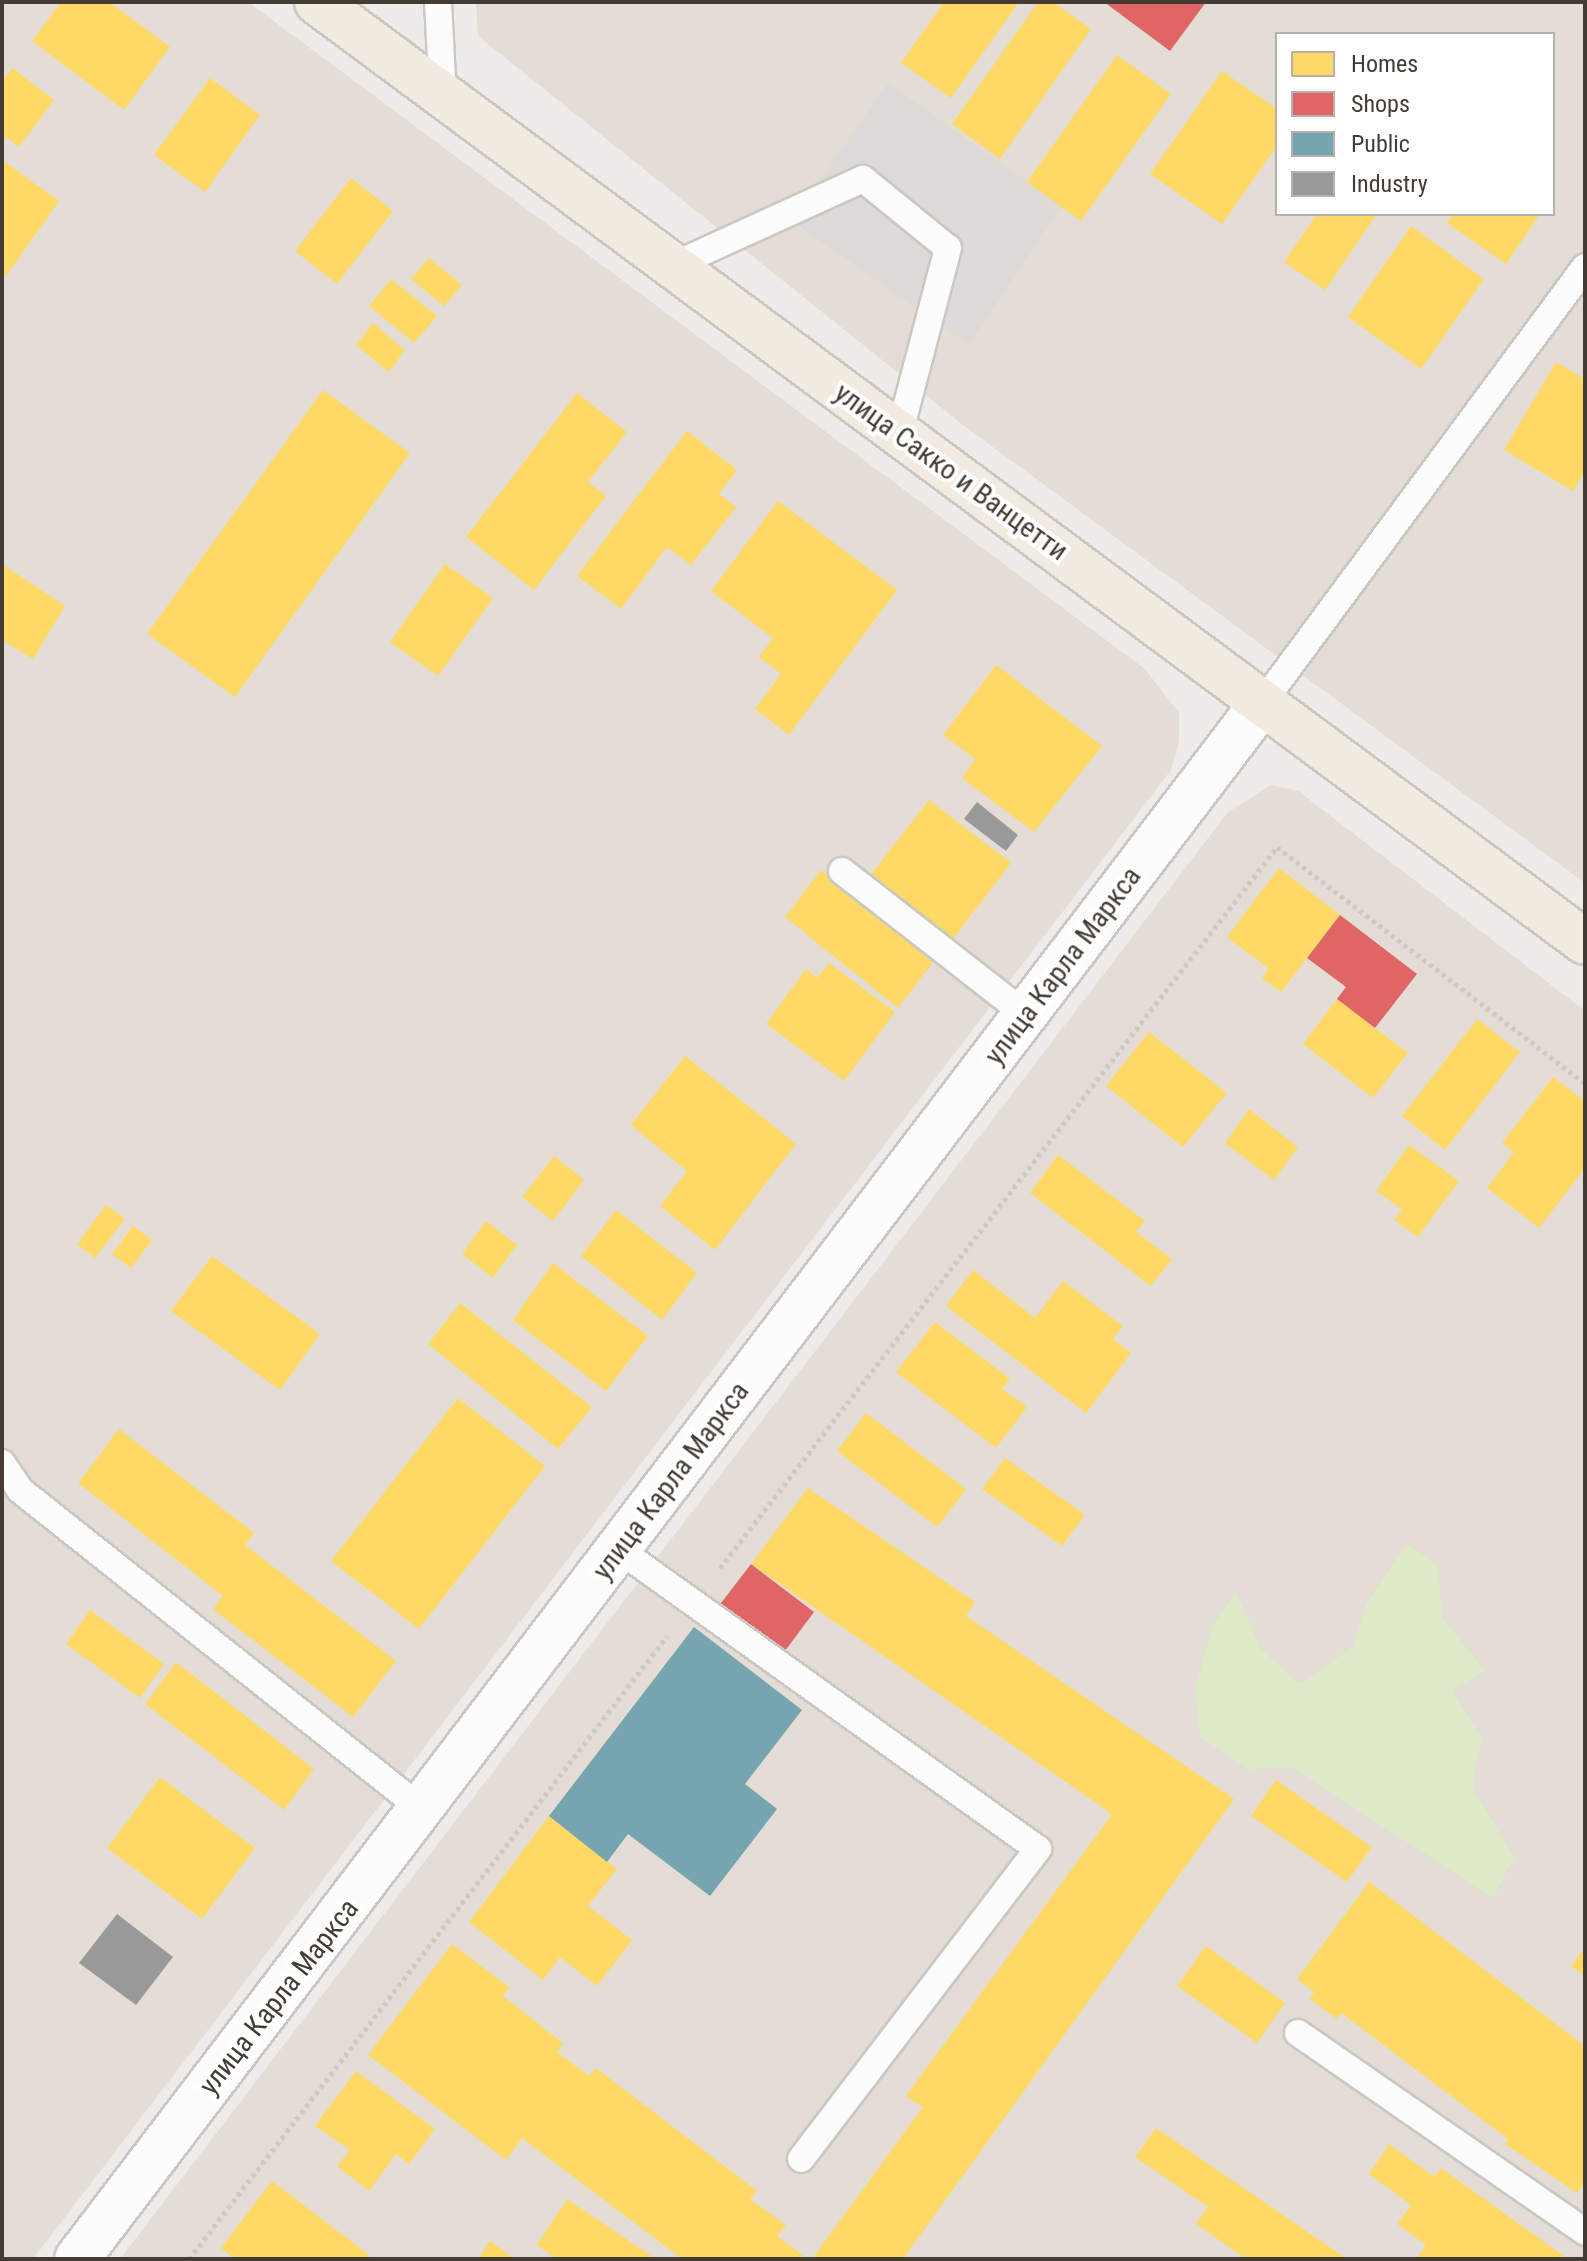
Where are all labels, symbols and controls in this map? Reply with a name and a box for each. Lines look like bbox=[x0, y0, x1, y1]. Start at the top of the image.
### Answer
legend bbox=[1275, 32, 1555, 216]
text: Homes bbox=[1351, 50, 1418, 78]
text: Shops bbox=[1351, 90, 1410, 118]
text: Public bbox=[1351, 130, 1410, 158]
text: Industry bbox=[1351, 170, 1428, 198]
street label: улица Сакко и Ванцетти bbox=[828, 376, 1074, 568]
street label: улица Карла Маркса bbox=[978, 860, 1148, 1072]
street label: улица Карла Маркса bbox=[586, 1375, 756, 1587]
street label: улица Карла Маркса bbox=[192, 1893, 366, 2101]

